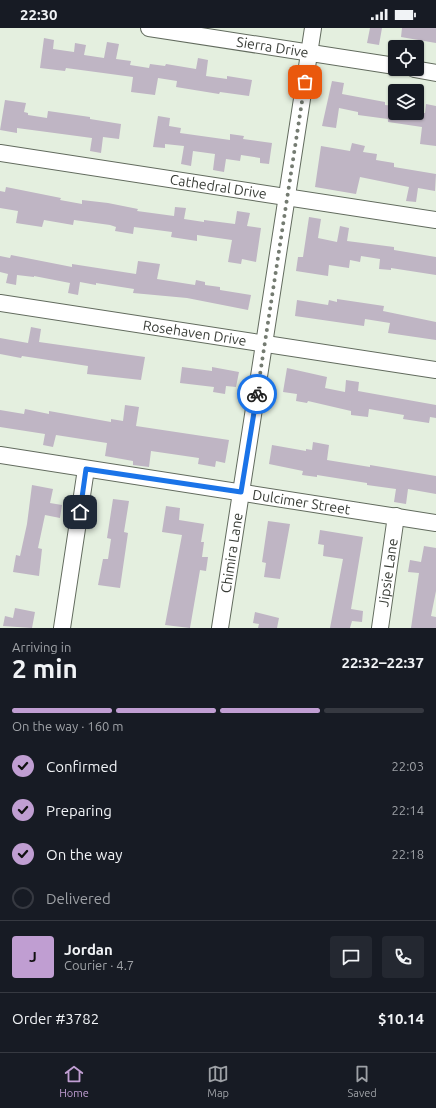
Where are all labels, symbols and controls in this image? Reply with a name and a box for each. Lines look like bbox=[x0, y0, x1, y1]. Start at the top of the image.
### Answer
text: 22:30 bbox=[20, 6, 58, 23]
street label: Sierra Drive bbox=[235, 34, 310, 61]
map controls bbox=[388, 40, 424, 120]
button: locate bbox=[388, 40, 424, 76]
pin bbox=[288, 65, 322, 99]
icon: bag bbox=[294, 71, 316, 93]
button: layers bbox=[388, 84, 424, 120]
street label: Cathedral Drive bbox=[169, 171, 268, 202]
street label: Rosehaven Drive bbox=[142, 317, 248, 349]
courier bbox=[237, 374, 277, 414]
icon: bike bbox=[246, 383, 268, 405]
street label: Dulcimer Street bbox=[251, 486, 352, 518]
pin bbox=[63, 495, 97, 529]
icon: home bbox=[69, 501, 91, 523]
street label: Chimira Lane bbox=[218, 512, 246, 594]
street label: Jipsie Lane bbox=[375, 537, 401, 608]
text: Arriving in bbox=[12, 640, 71, 654]
text: 2 min bbox=[12, 654, 78, 683]
text: 22:32–22:37 bbox=[341, 654, 424, 671]
text: On the way · 160 m bbox=[12, 719, 124, 733]
icon: check bbox=[12, 755, 34, 777]
text: Confirmed bbox=[46, 758, 118, 775]
text: 22:03 bbox=[391, 759, 424, 773]
icon: check bbox=[12, 799, 34, 821]
text: Preparing bbox=[46, 802, 112, 819]
text: 22:14 bbox=[391, 803, 424, 817]
icon: check bbox=[12, 843, 34, 865]
text: On the way bbox=[46, 846, 122, 863]
text: 22:18 bbox=[391, 847, 424, 861]
text: Delivered bbox=[46, 890, 111, 907]
button: chat bbox=[330, 936, 372, 978]
button: phone bbox=[382, 936, 424, 978]
text: Jordan bbox=[64, 941, 113, 958]
text: J bbox=[29, 948, 37, 965]
text: Courier · 4.7 bbox=[64, 958, 134, 972]
text: Order #3782 bbox=[12, 1010, 99, 1027]
text: $10.14 bbox=[378, 1010, 424, 1027]
tab: Home bbox=[59, 1063, 89, 1099]
tab: Map bbox=[207, 1063, 229, 1099]
tab: Saved bbox=[348, 1063, 377, 1099]

